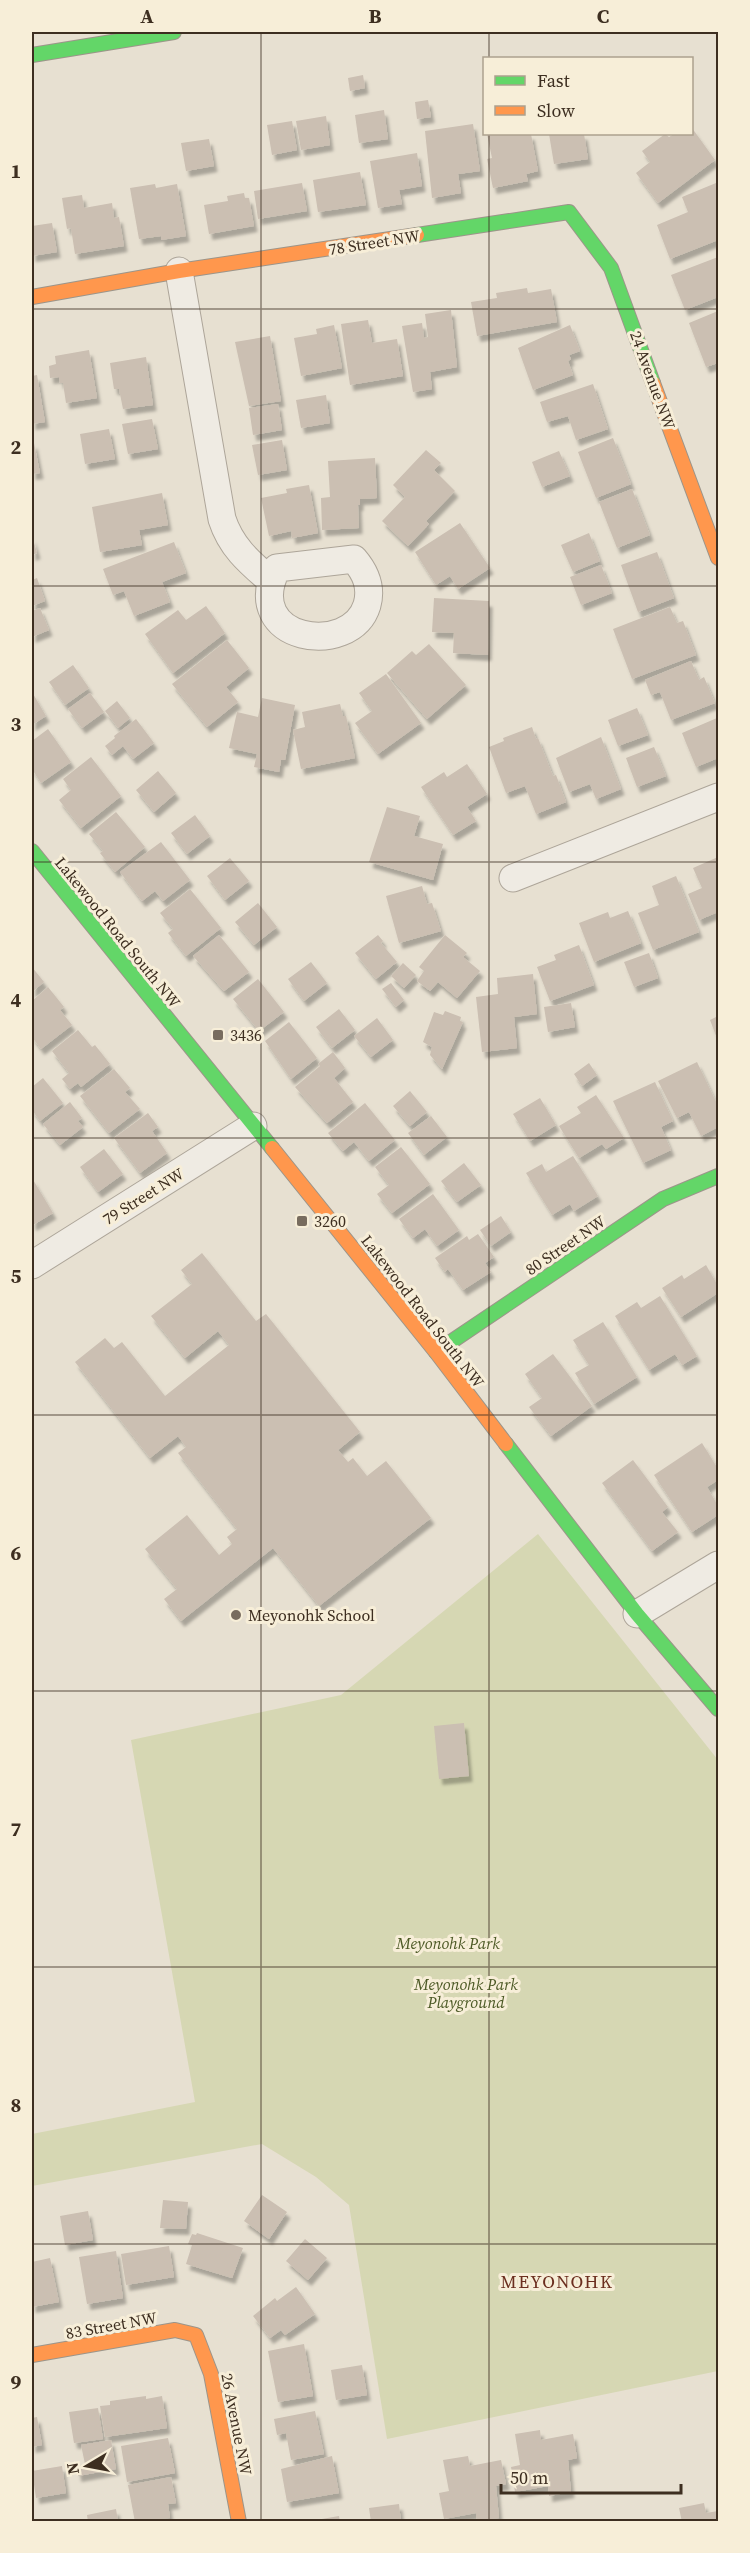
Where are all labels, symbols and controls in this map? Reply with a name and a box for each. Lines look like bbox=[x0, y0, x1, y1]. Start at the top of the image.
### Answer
text: A bbox=[140, 2, 154, 30]
text: B bbox=[368, 2, 382, 30]
text: C bbox=[597, 2, 609, 30]
legend bbox=[483, 57, 693, 135]
text: Fast bbox=[537, 68, 570, 93]
text: Slow bbox=[537, 98, 575, 123]
text: 1 bbox=[11, 157, 21, 185]
street label: 78 Street NW bbox=[327, 224, 422, 260]
street label: 24 Avenue NW bbox=[625, 328, 681, 433]
text: 2 bbox=[11, 433, 22, 461]
text: 3 bbox=[11, 710, 22, 738]
street label: Lakewood Road South NW bbox=[50, 852, 186, 1013]
text: 4 bbox=[11, 986, 22, 1014]
place label: 3436 bbox=[230, 1024, 262, 1046]
marker: 3436 bbox=[211, 1028, 225, 1042]
street label: 79 Street NW bbox=[98, 1162, 188, 1230]
place label: 3260 bbox=[314, 1210, 346, 1232]
street label: 80 Street NW bbox=[521, 1210, 610, 1280]
marker: 3260 bbox=[295, 1214, 309, 1228]
street label: Lakewood Road South NW bbox=[356, 1230, 490, 1392]
text: 5 bbox=[11, 1262, 22, 1290]
text: 6 bbox=[11, 1539, 22, 1567]
place label: Meyonohk School bbox=[248, 1604, 375, 1626]
marker: Meyonohk School bbox=[229, 1608, 243, 1622]
text: 7 bbox=[11, 1815, 22, 1843]
park label: Meyonohk Park bbox=[395, 1932, 500, 1954]
park label: Meyonohk Park Playground bbox=[413, 1973, 518, 2013]
text: 8 bbox=[11, 2091, 21, 2119]
district label: MEYONOHK bbox=[500, 2269, 614, 2294]
street label: 83 Street NW bbox=[64, 2306, 159, 2344]
text: 9 bbox=[11, 2368, 22, 2396]
street label: 26 Avenue NW bbox=[216, 2371, 258, 2477]
north arrow bbox=[57, 2436, 117, 2496]
scale bar bbox=[501, 2457, 681, 2495]
text: N bbox=[60, 2461, 84, 2476]
text: 50 m bbox=[510, 2465, 548, 2490]

